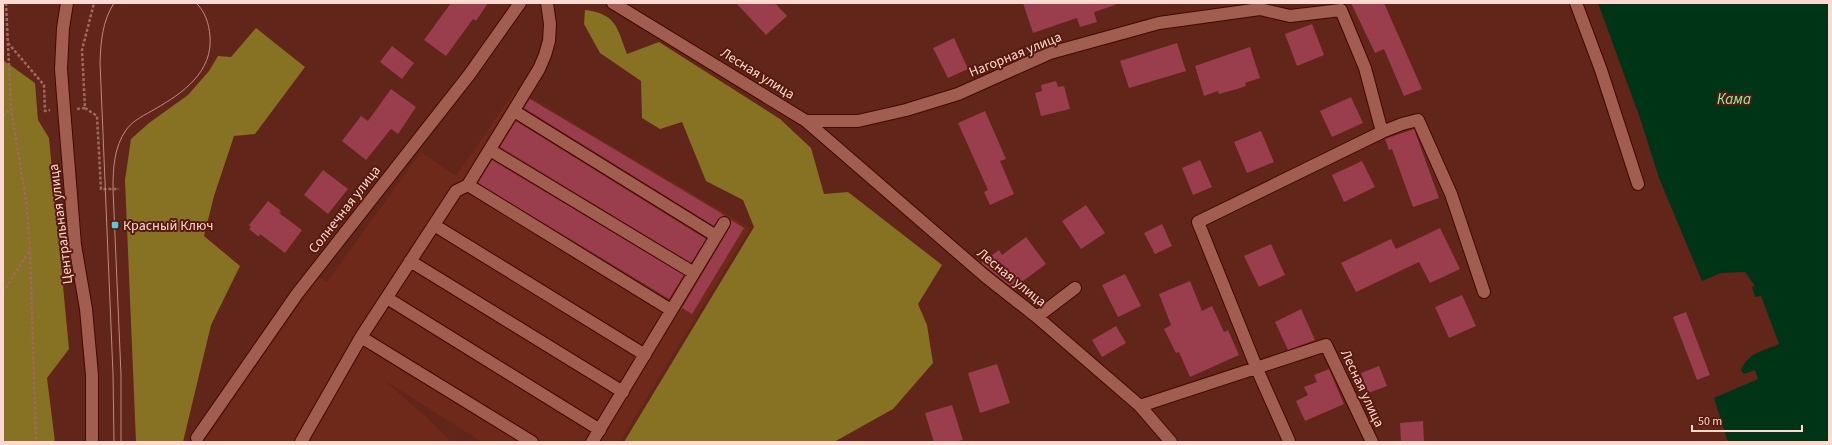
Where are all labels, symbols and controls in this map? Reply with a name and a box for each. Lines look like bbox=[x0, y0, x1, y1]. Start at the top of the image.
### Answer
street label: Нагорная улица bbox=[966, 27, 1065, 83]
street label: Лесная улица bbox=[717, 43, 798, 105]
water label: Кама bbox=[1717, 89, 1751, 110]
street label: Солнечная улица bbox=[304, 161, 385, 258]
street label: Центральная улица bbox=[44, 163, 78, 285]
place label: Красный Ключ bbox=[123, 216, 213, 236]
marker: Красный Ключ bbox=[110, 220, 120, 230]
street label: Лесная улица bbox=[973, 244, 1050, 312]
street label: Лесная улица bbox=[1335, 346, 1389, 431]
scale bar bbox=[1692, 407, 1802, 433]
text: 50 m bbox=[1698, 413, 1722, 430]

